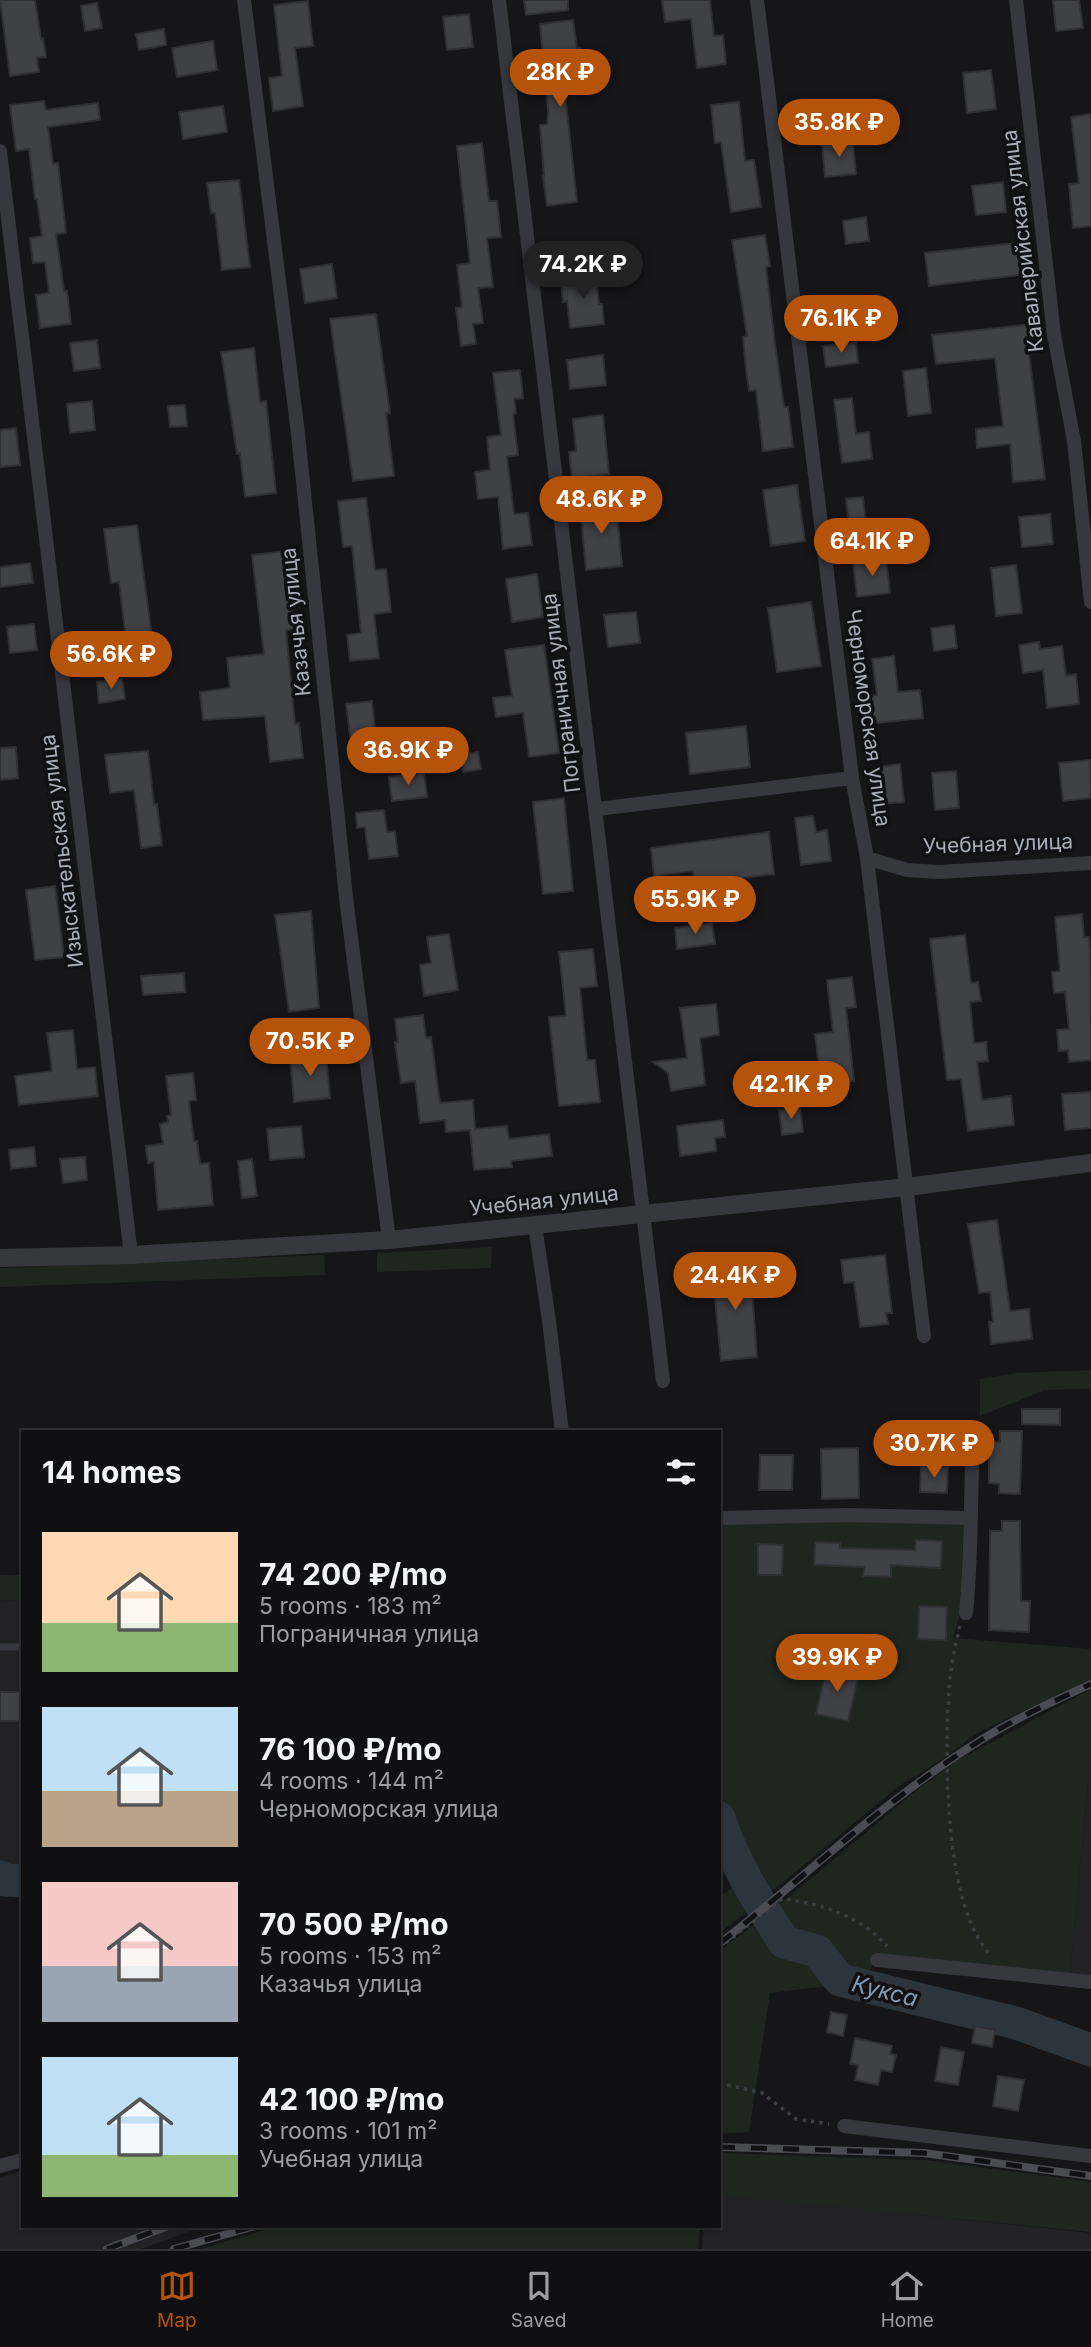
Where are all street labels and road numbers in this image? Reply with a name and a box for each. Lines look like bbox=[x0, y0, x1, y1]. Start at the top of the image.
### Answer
street label: Кавалерийская улица bbox=[996, 128, 1049, 354]
street label: Казачья улица bbox=[275, 547, 316, 698]
street label: Пограничная улица bbox=[536, 592, 585, 794]
street label: Черноморская улица bbox=[841, 608, 896, 828]
street label: Изыскательская улица bbox=[35, 733, 88, 969]
street label: Учебная улица bbox=[923, 828, 1073, 859]
street label: Учебная улица bbox=[468, 1180, 620, 1221]

